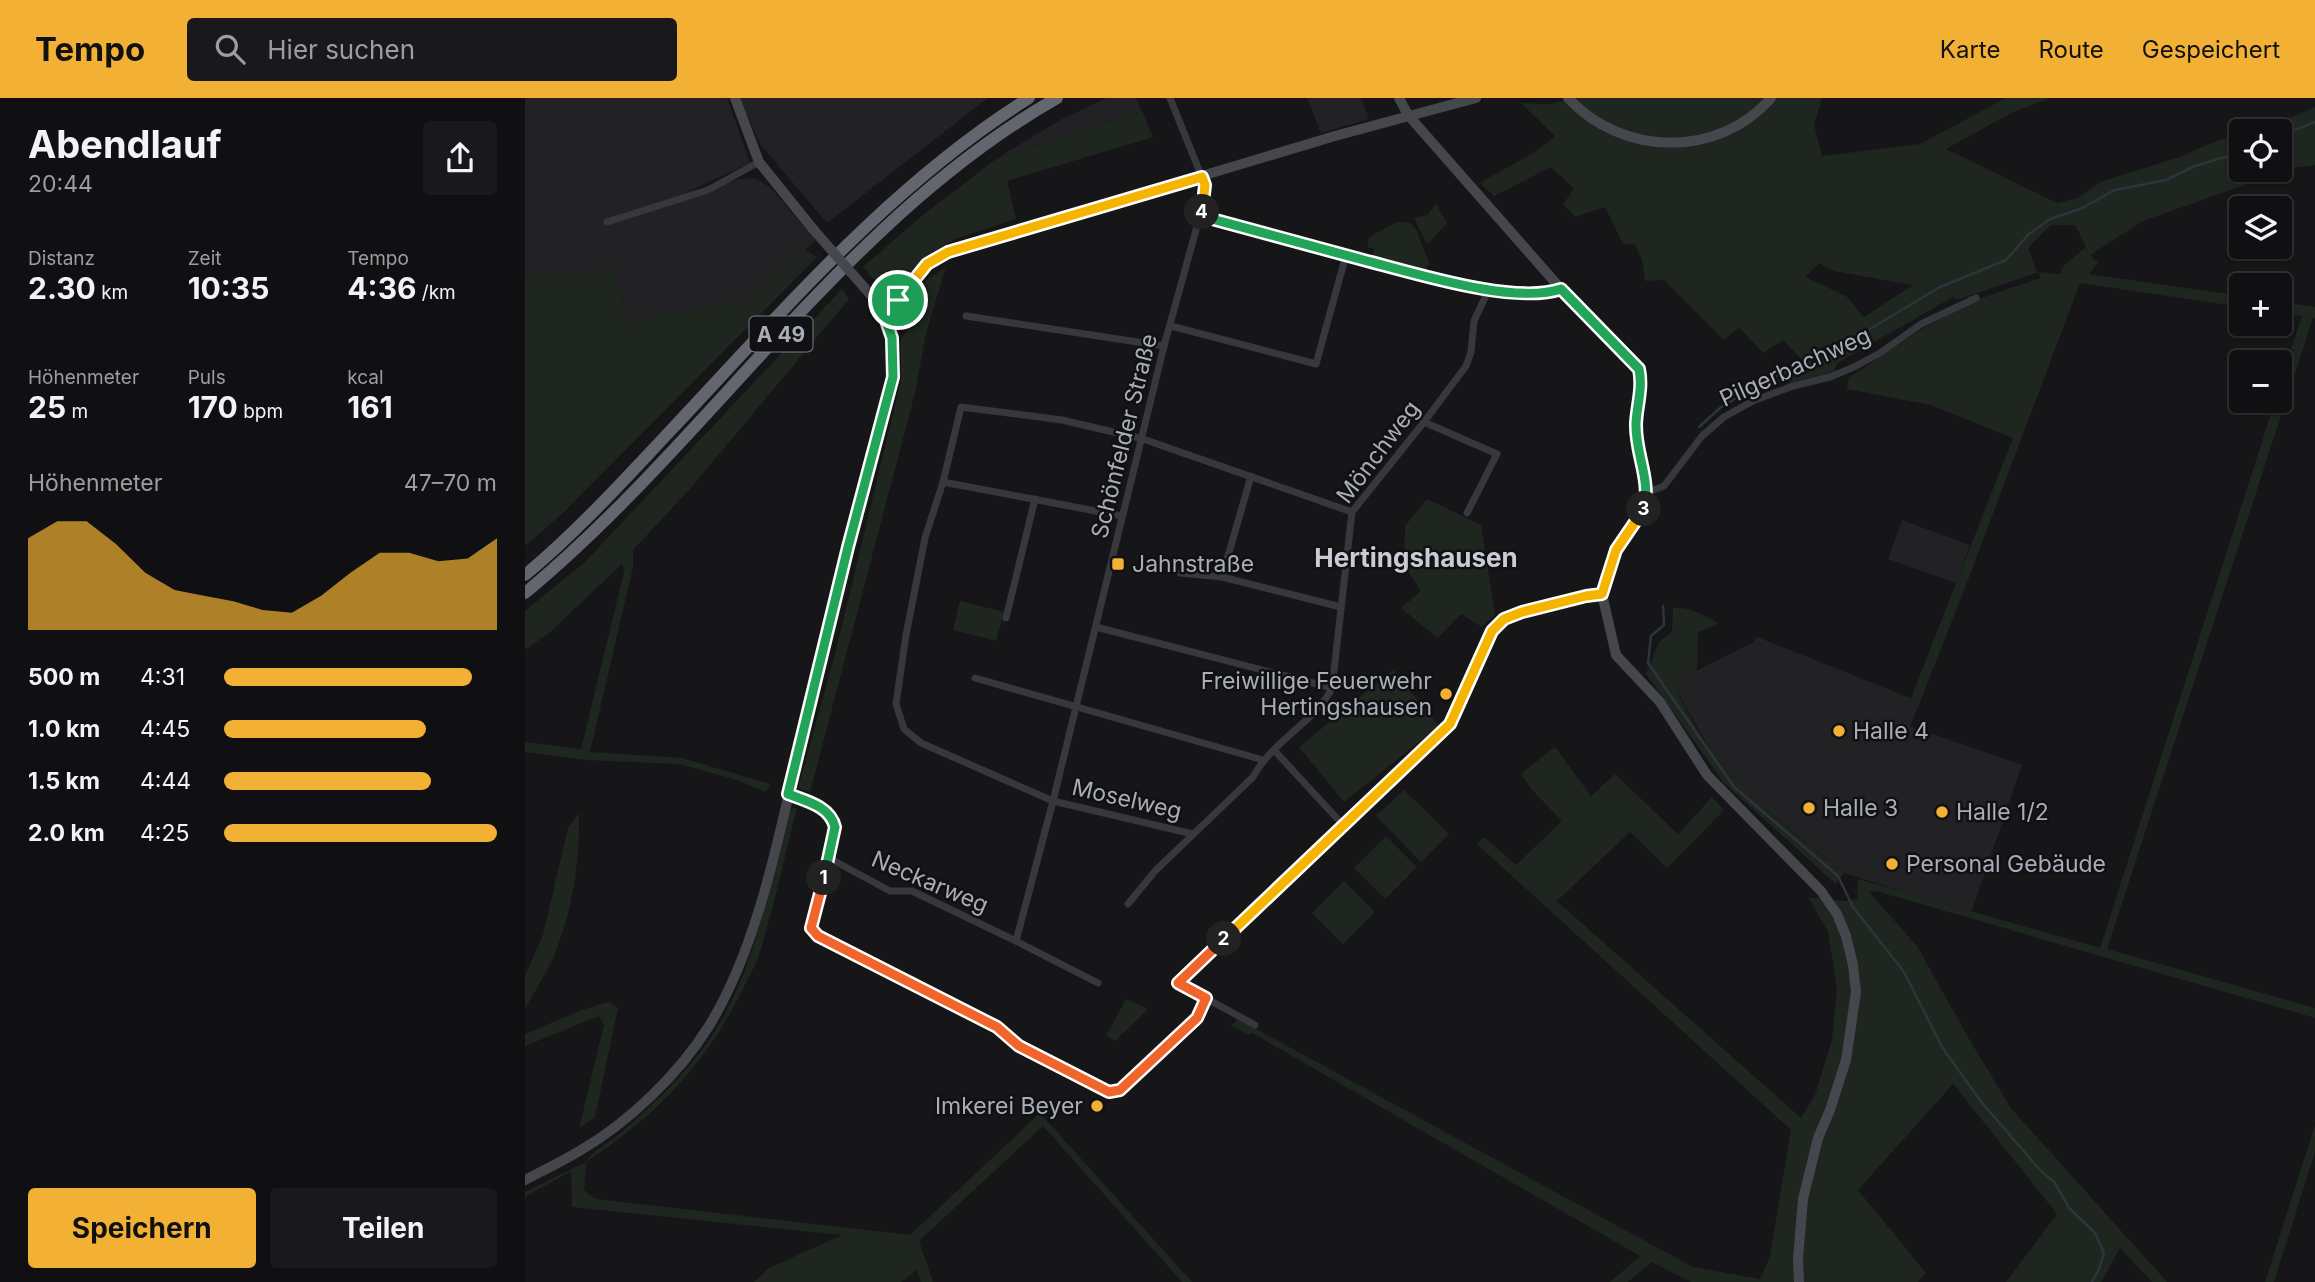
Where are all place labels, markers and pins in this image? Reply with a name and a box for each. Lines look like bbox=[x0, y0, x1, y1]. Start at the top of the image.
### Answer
pin: 4 bbox=[1185, 194, 1219, 230]
pin bbox=[868, 270, 928, 330]
pin: 3 bbox=[1627, 492, 1661, 526]
place label: Jahnstraße bbox=[1132, 550, 1254, 578]
marker: Jahnstraße bbox=[1110, 556, 1126, 572]
place label: Freiwillige Feuerwehr Hertingshausen bbox=[1201, 667, 1432, 721]
marker: Freiwillige Feuerwehr Hertingshausen bbox=[1438, 686, 1454, 702]
place label: Halle 4 bbox=[1853, 717, 1929, 745]
marker: Halle 4 bbox=[1831, 723, 1847, 739]
place label: Halle 3 bbox=[1823, 794, 1898, 822]
place label: Halle 1/2 bbox=[1956, 798, 2049, 826]
marker: Halle 3 bbox=[1801, 800, 1817, 816]
marker: Halle 1/2 bbox=[1934, 804, 1950, 820]
place label: Personal Gebäude bbox=[1906, 850, 2106, 878]
marker: Personal Gebäude bbox=[1884, 856, 1900, 872]
pin: 1 bbox=[807, 860, 841, 896]
pin: 2 bbox=[1207, 922, 1241, 956]
place label: Imkerei Beyer bbox=[935, 1092, 1083, 1120]
marker: Imkerei Beyer bbox=[1089, 1098, 1105, 1114]

